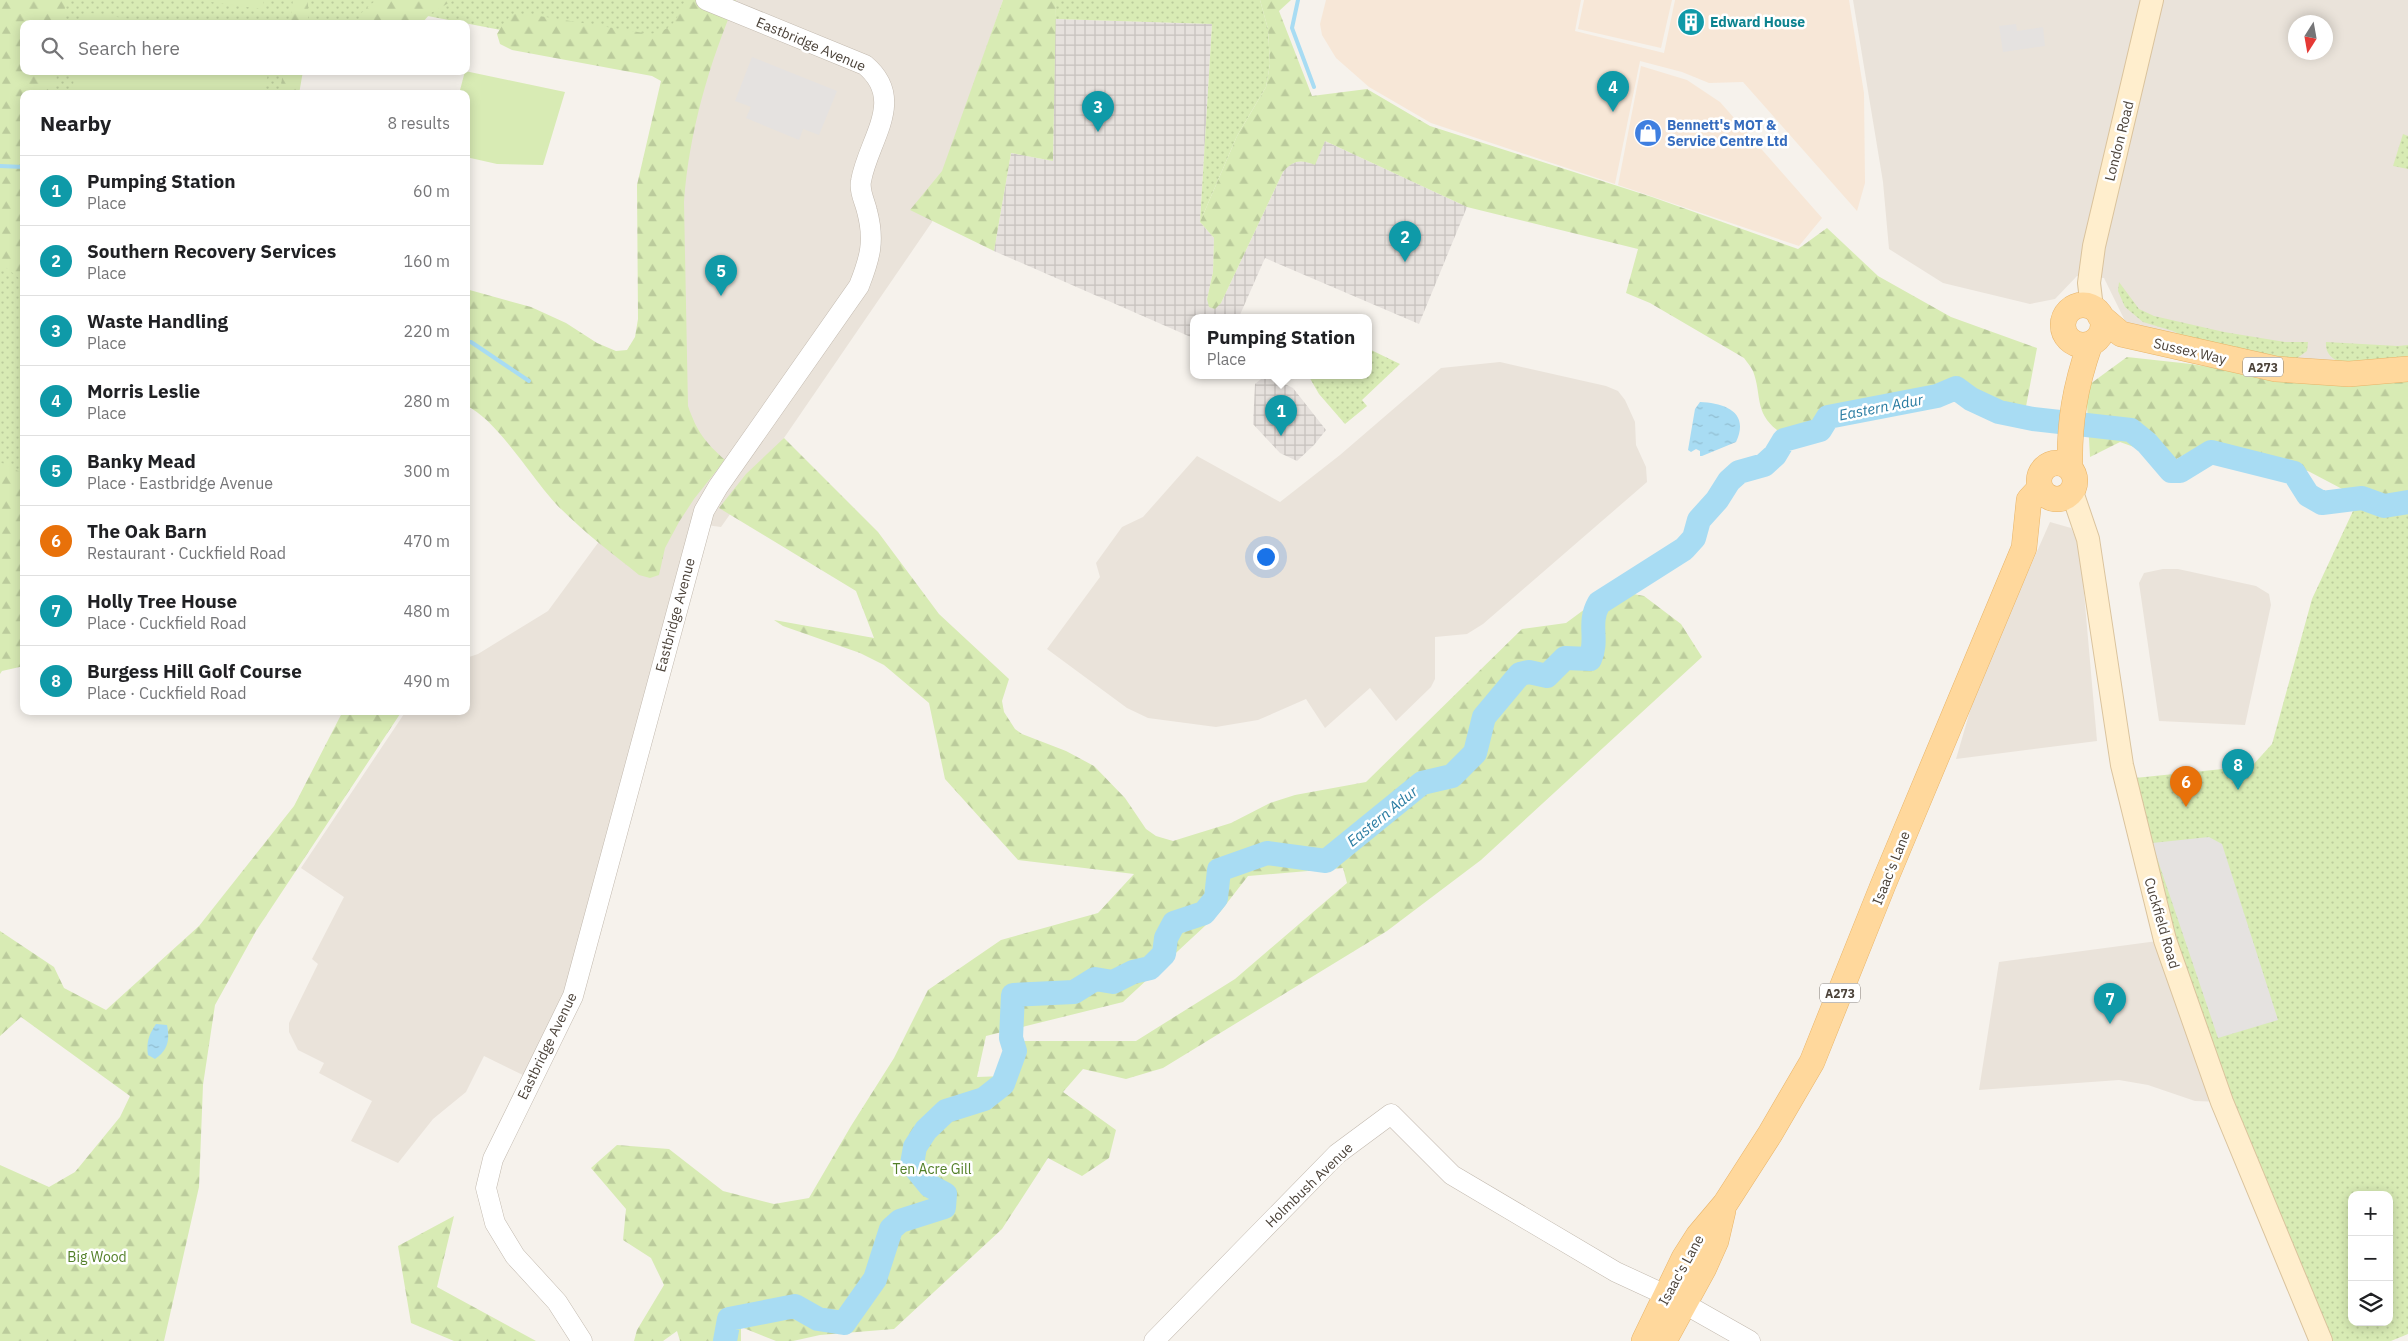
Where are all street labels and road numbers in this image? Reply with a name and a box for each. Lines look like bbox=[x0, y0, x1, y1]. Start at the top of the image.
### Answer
street label: Eastbridge Avenue bbox=[754, 13, 869, 75]
street label: London Road bbox=[2100, 99, 2138, 183]
street label: Sussex Way bbox=[2152, 334, 2228, 368]
road number: A273 bbox=[2243, 358, 2283, 377]
street label: Eastbridge Avenue bbox=[651, 556, 699, 674]
street label: Isaac's Lane bbox=[1868, 828, 1914, 908]
street label: Cuckfield Road bbox=[2140, 875, 2184, 971]
road number: A273 bbox=[1820, 984, 1860, 1002]
street label: Eastbridge Avenue bbox=[513, 989, 581, 1103]
street label: Holmbush Avenue bbox=[1262, 1138, 1357, 1231]
street label: Isaac's Lane bbox=[1654, 1231, 1708, 1308]

